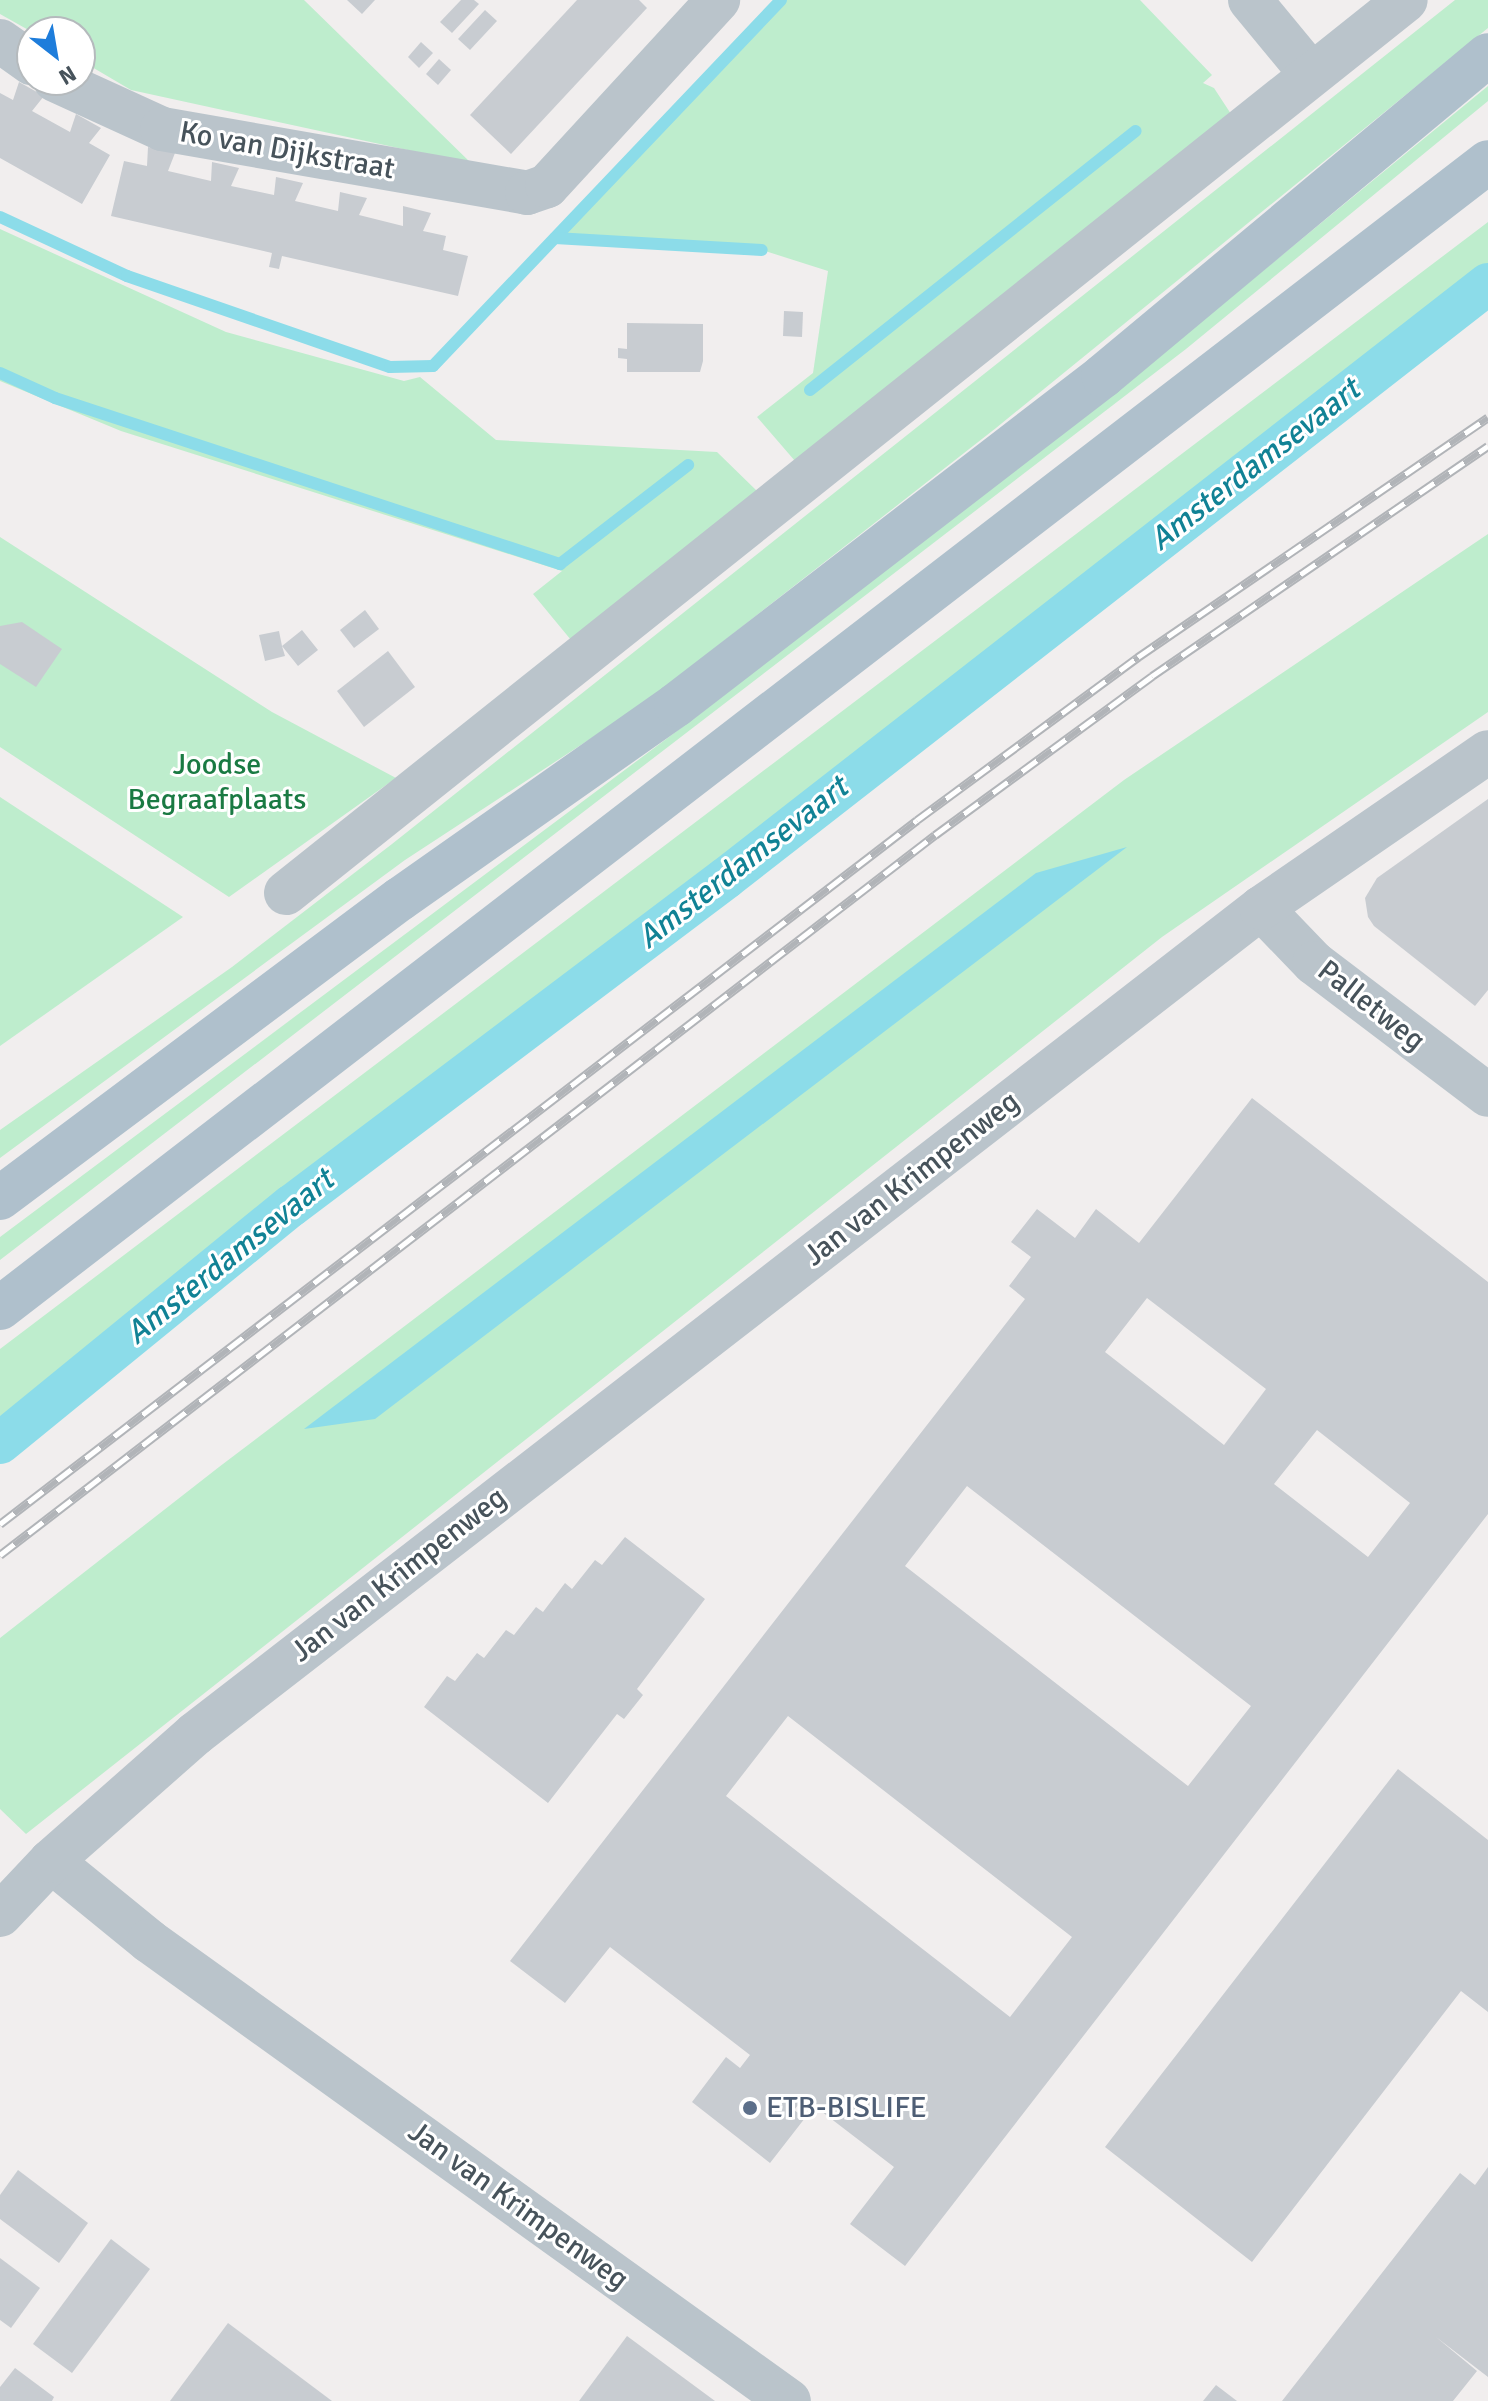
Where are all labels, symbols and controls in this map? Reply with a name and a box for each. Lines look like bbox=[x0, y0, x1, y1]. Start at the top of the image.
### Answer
north arrow bbox=[16, 16, 96, 96]
text: N bbox=[54, 60, 81, 91]
street label: Ko van Dijkstraat bbox=[177, 114, 397, 188]
water label: Amsterdamsevaart bbox=[1142, 371, 1368, 559]
park label: Joodse Begraafplaats bbox=[128, 747, 306, 818]
water label: Amsterdamsevaart bbox=[630, 769, 856, 957]
street label: Palletweg bbox=[1310, 953, 1432, 1059]
street label: Jan van Krimpenweg bbox=[797, 1084, 1027, 1274]
water label: Amsterdamsevaart bbox=[118, 1161, 342, 1353]
street label: Jan van Krimpenweg bbox=[284, 1480, 514, 1670]
place label: ETB-BISLIFE bbox=[766, 2090, 927, 2126]
marker: ETB-BISLIFE bbox=[741, 2099, 759, 2117]
street label: Jan van Krimpenweg bbox=[401, 2114, 635, 2298]

